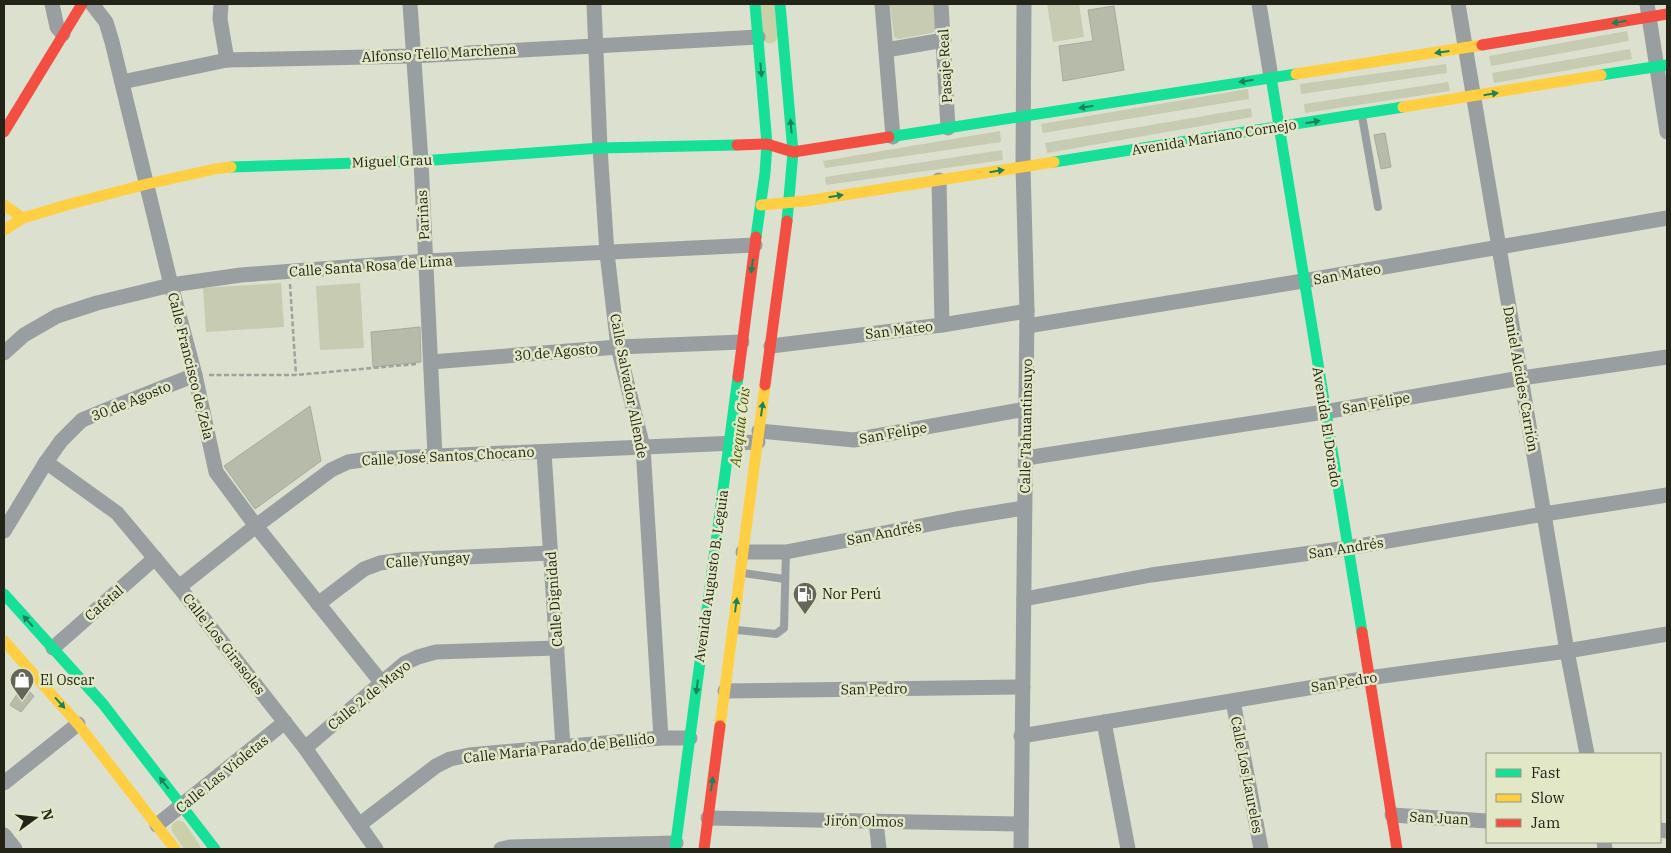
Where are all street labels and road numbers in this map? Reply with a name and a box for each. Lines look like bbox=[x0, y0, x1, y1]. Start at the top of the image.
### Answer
street label: Pasaje Real bbox=[934, 28, 956, 104]
street label: Alfonso Tello Marchena bbox=[361, 40, 517, 66]
street label: Avenida Mariano Cornejo bbox=[1130, 115, 1298, 159]
street label: Miguel Grau bbox=[352, 151, 433, 171]
street label: Pariñas bbox=[413, 189, 433, 241]
street label: Calle Santa Rosa de Lima bbox=[288, 251, 454, 281]
street label: San Mateo bbox=[1312, 259, 1382, 289]
street label: Calle Francisco de Zela bbox=[164, 291, 218, 442]
street label: Daniel Alcides Carrión bbox=[1499, 305, 1543, 453]
street label: Calle Salvador Allende bbox=[606, 312, 652, 460]
street label: San Mateo bbox=[864, 317, 934, 343]
street label: 30 de Agosto bbox=[513, 339, 599, 365]
street label: Calle Tahuantinsuyo bbox=[1016, 358, 1036, 494]
street label: Avenida El Dorado bbox=[1309, 366, 1345, 488]
street label: 30 de Agosto bbox=[89, 377, 173, 425]
street label: San Felipe bbox=[1341, 388, 1411, 418]
street label: San Felipe bbox=[858, 418, 928, 448]
street label: Calle José Santos Chocano bbox=[361, 442, 535, 470]
street label: Avenida Augusto B. Leguia bbox=[690, 488, 732, 663]
street label: San Andrés bbox=[845, 517, 923, 549]
street label: San Andrés bbox=[1307, 533, 1385, 563]
street label: Calle Yungay bbox=[385, 548, 471, 572]
street label: Calle Dignidad bbox=[542, 550, 566, 647]
street label: Cafetal bbox=[81, 581, 127, 625]
street label: Calle Los Girasoles bbox=[179, 590, 269, 698]
street label: Calle 2 de Mayo bbox=[324, 656, 414, 734]
street label: San Pedro bbox=[1310, 668, 1378, 696]
street label: San Pedro bbox=[840, 679, 908, 699]
street label: Calle Los Laureles bbox=[1227, 715, 1267, 835]
street label: Calle María Parado de Bellido bbox=[463, 729, 656, 767]
street label: Calle Las Violetas bbox=[172, 731, 272, 817]
street label: San Juan bbox=[1409, 807, 1469, 829]
street label: Jirón Olmos bbox=[824, 811, 904, 831]

